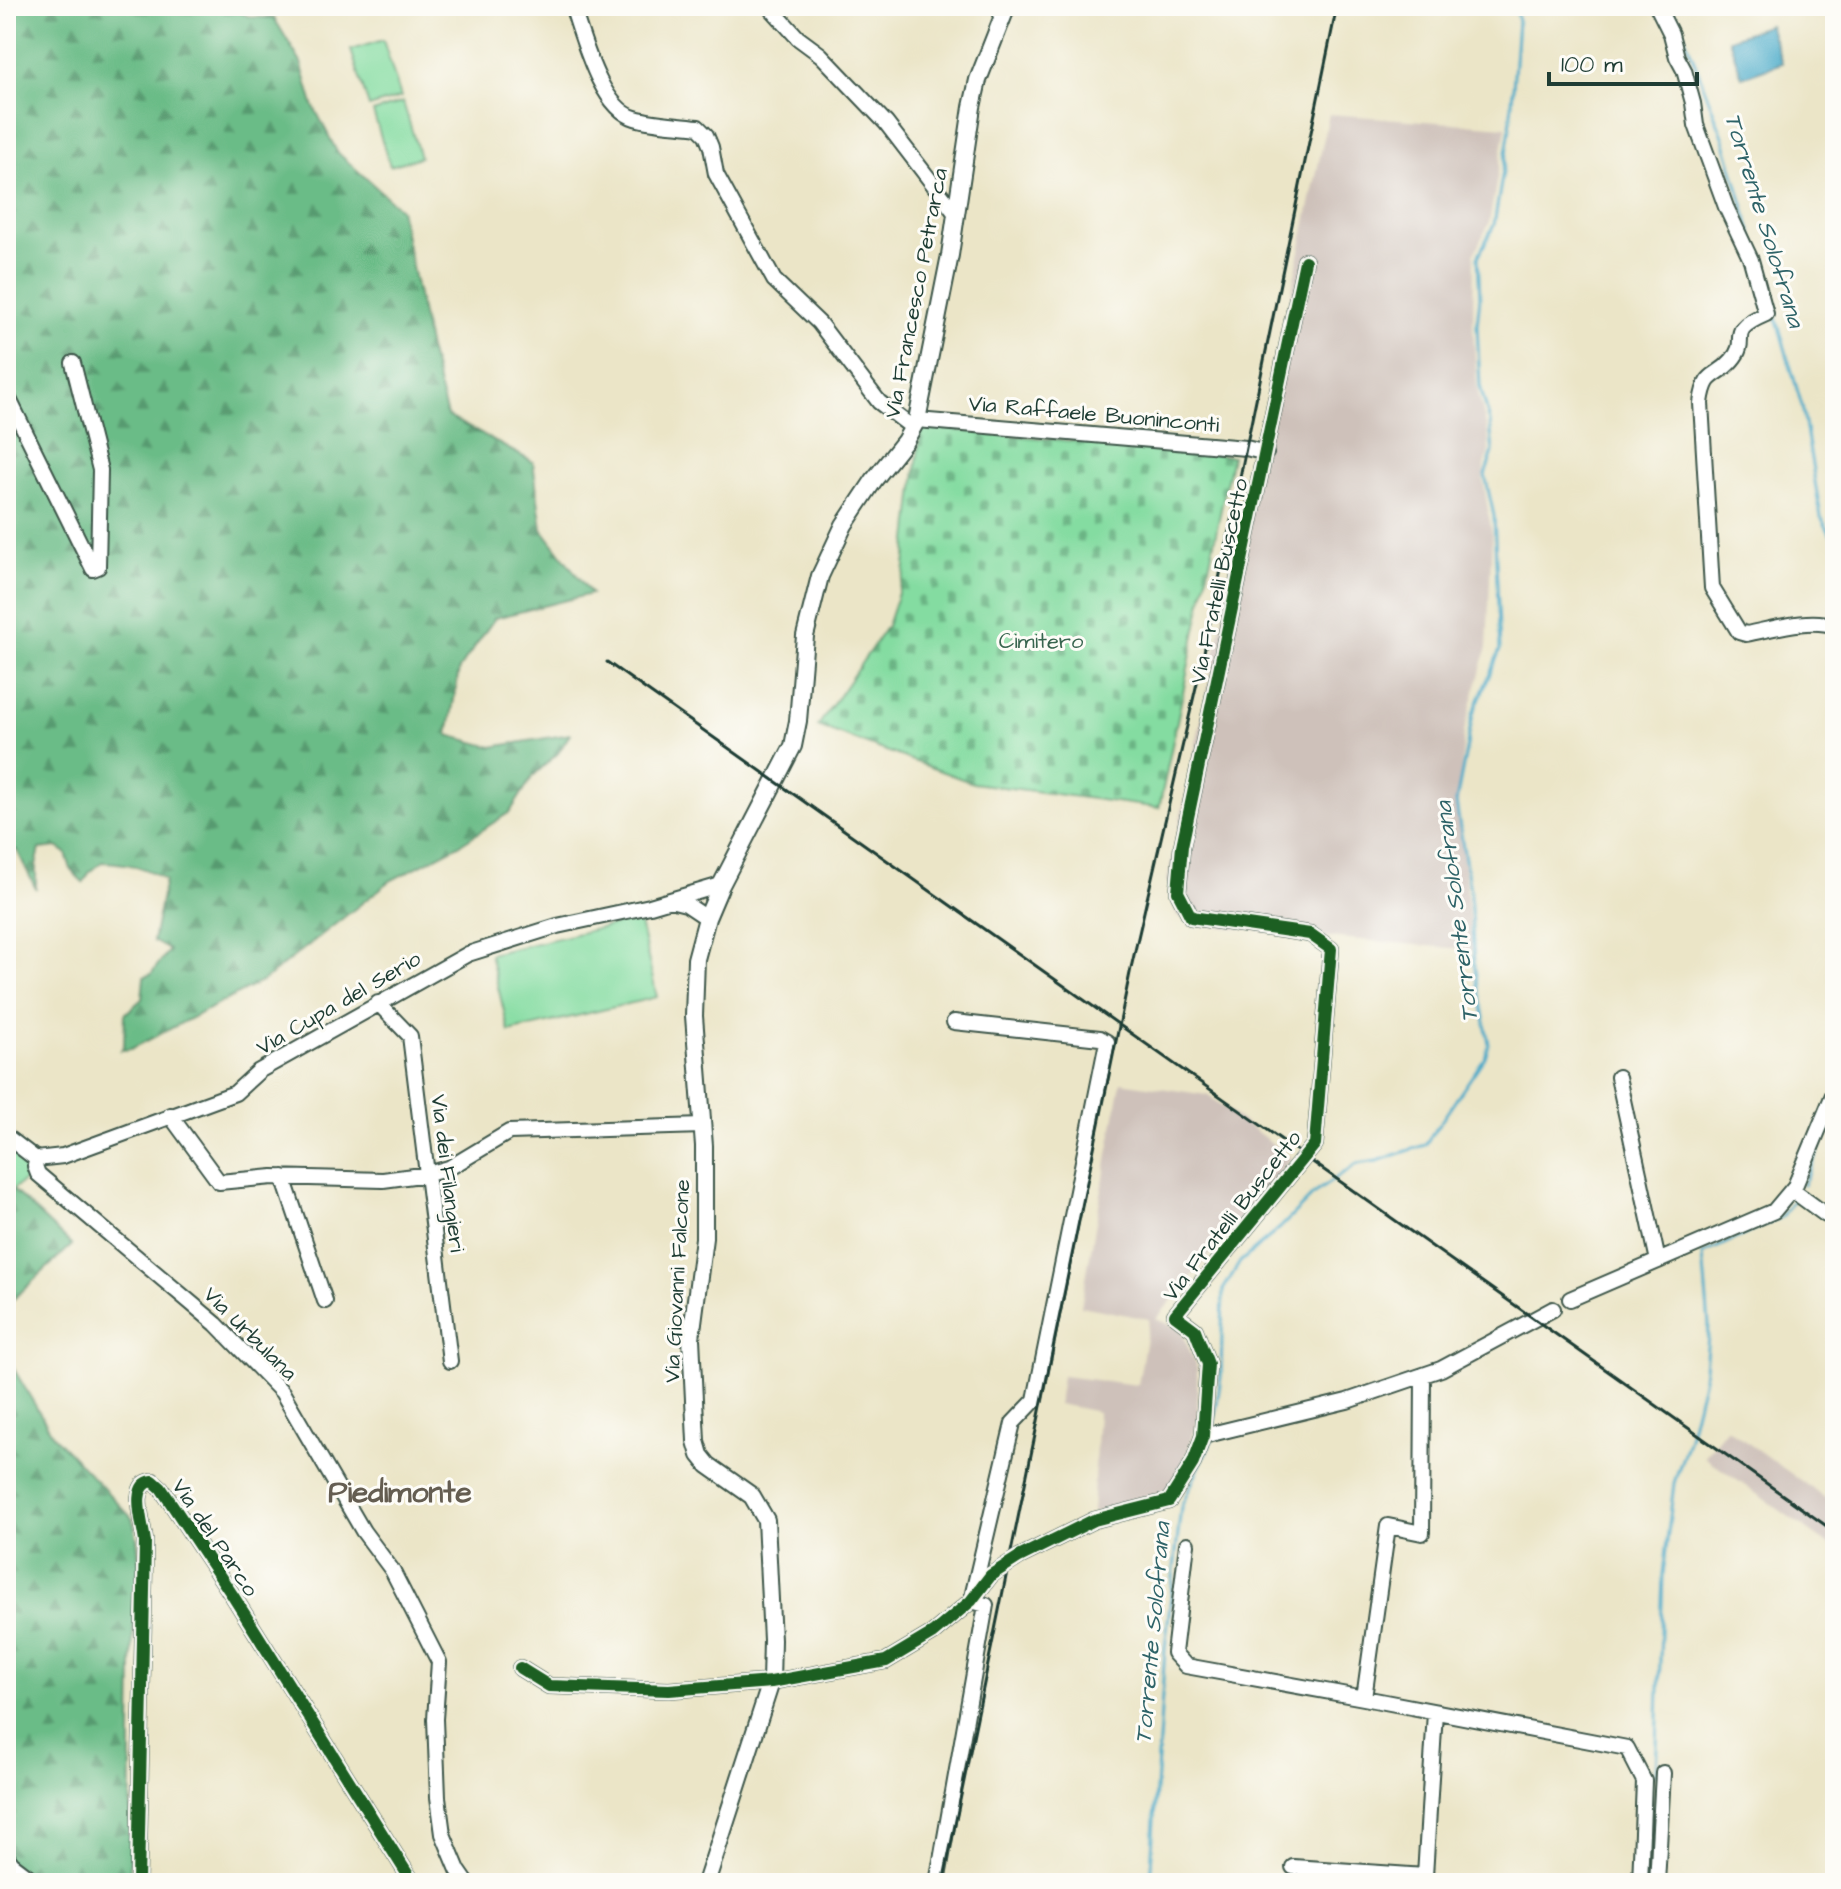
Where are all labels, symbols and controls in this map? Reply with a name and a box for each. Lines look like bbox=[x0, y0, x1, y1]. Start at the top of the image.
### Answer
scale bar bbox=[1549, 36, 1697, 86]
text: 100 m bbox=[1561, 48, 1623, 82]
water label: Torrente Solofrana bbox=[1715, 109, 1813, 333]
street label: Via Francesco Petrarca bbox=[877, 166, 956, 421]
street label: Via Raffaele Buoninconti bbox=[967, 388, 1220, 441]
street label: Via Fratelli Buscetto bbox=[1183, 475, 1257, 687]
park label: Cimitero bbox=[999, 626, 1084, 657]
water label: Torrente Solofrana bbox=[1426, 798, 1487, 1024]
street label: Via Cupa del Serio bbox=[251, 943, 427, 1063]
street label: Via dei Filangieri bbox=[421, 1093, 473, 1254]
street label: Via Fratelli Buscetto bbox=[1156, 1123, 1309, 1308]
street label: Via Giovanni Falcone bbox=[657, 1178, 698, 1384]
street label: Via Urbulana bbox=[196, 1280, 304, 1388]
district label: Piedimonte bbox=[328, 1472, 472, 1514]
street label: Via del Parco bbox=[164, 1473, 266, 1603]
water label: Torrente Solofrana bbox=[1126, 1519, 1180, 1745]

